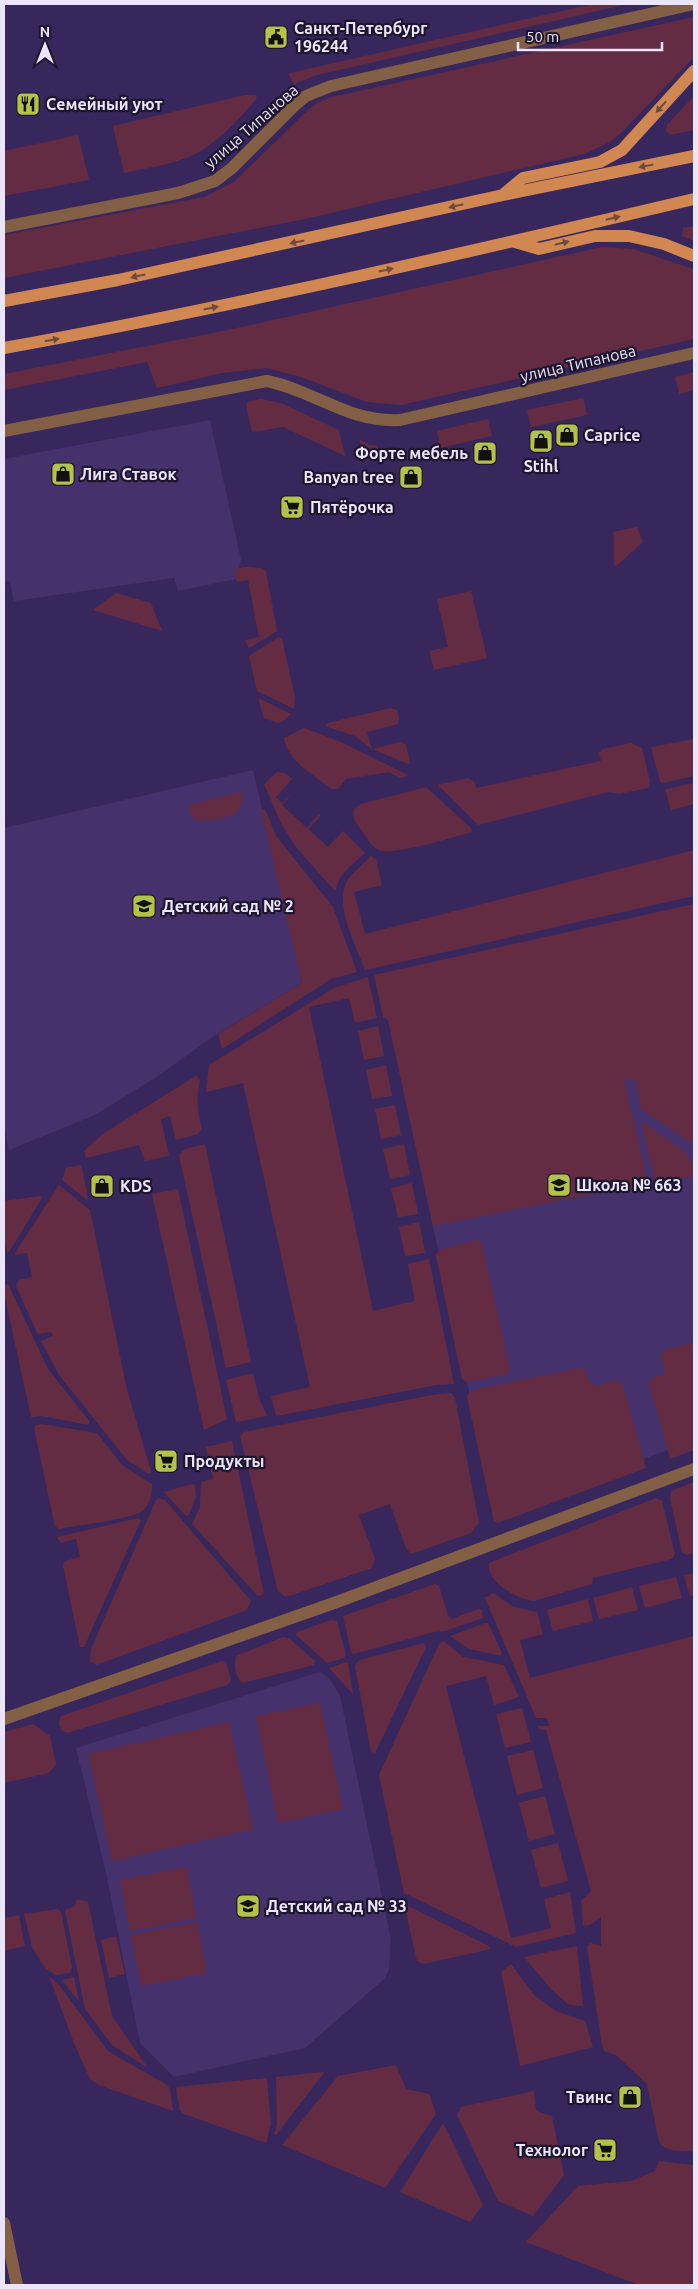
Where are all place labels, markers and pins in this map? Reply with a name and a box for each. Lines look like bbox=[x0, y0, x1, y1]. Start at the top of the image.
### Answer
place label: Санкт-Петербург 196244 bbox=[294, 19, 427, 55]
public building icon: Санкт-Петербург 196244 bbox=[263, 24, 289, 50]
restaurant icon: Семейный уют bbox=[15, 91, 41, 117]
place label: Семейный уют bbox=[46, 95, 163, 113]
shop icon: Caprice bbox=[554, 422, 580, 448]
place label: Caprice bbox=[584, 426, 640, 444]
shop icon: Stihl bbox=[528, 428, 554, 454]
shop icon: Форте мебель bbox=[472, 440, 498, 466]
place label: Форте мебель bbox=[355, 444, 468, 462]
place label: Stihl bbox=[524, 457, 558, 475]
shop icon: Лига Ставок bbox=[50, 461, 76, 487]
shop icon: Banyan tree bbox=[398, 464, 424, 490]
place label: Лига Ставок bbox=[80, 465, 177, 483]
place label: Banyan tree bbox=[304, 468, 394, 486]
supermarket icon: Пятёрочка bbox=[279, 494, 305, 520]
place label: Пятёрочка bbox=[310, 498, 394, 516]
school or university icon: Детский сад № 2 bbox=[131, 893, 157, 919]
place label: Детский сад № 2 bbox=[162, 897, 294, 915]
school or university icon: Школа № 663 bbox=[546, 1172, 572, 1198]
shop icon: KDS bbox=[89, 1173, 115, 1199]
place label: Школа № 663 bbox=[576, 1176, 681, 1194]
place label: KDS bbox=[120, 1177, 151, 1195]
supermarket icon: Продукты bbox=[153, 1448, 179, 1474]
place label: Продукты bbox=[184, 1452, 264, 1470]
school or university icon: Детский сад № 33 bbox=[235, 1893, 261, 1919]
place label: Детский сад № 33 bbox=[266, 1897, 407, 1915]
shop icon: Твинс bbox=[617, 2084, 643, 2110]
place label: Твинс bbox=[566, 2088, 612, 2106]
supermarket icon: Технолог bbox=[592, 2137, 618, 2163]
place label: Технолог bbox=[516, 2141, 588, 2159]

